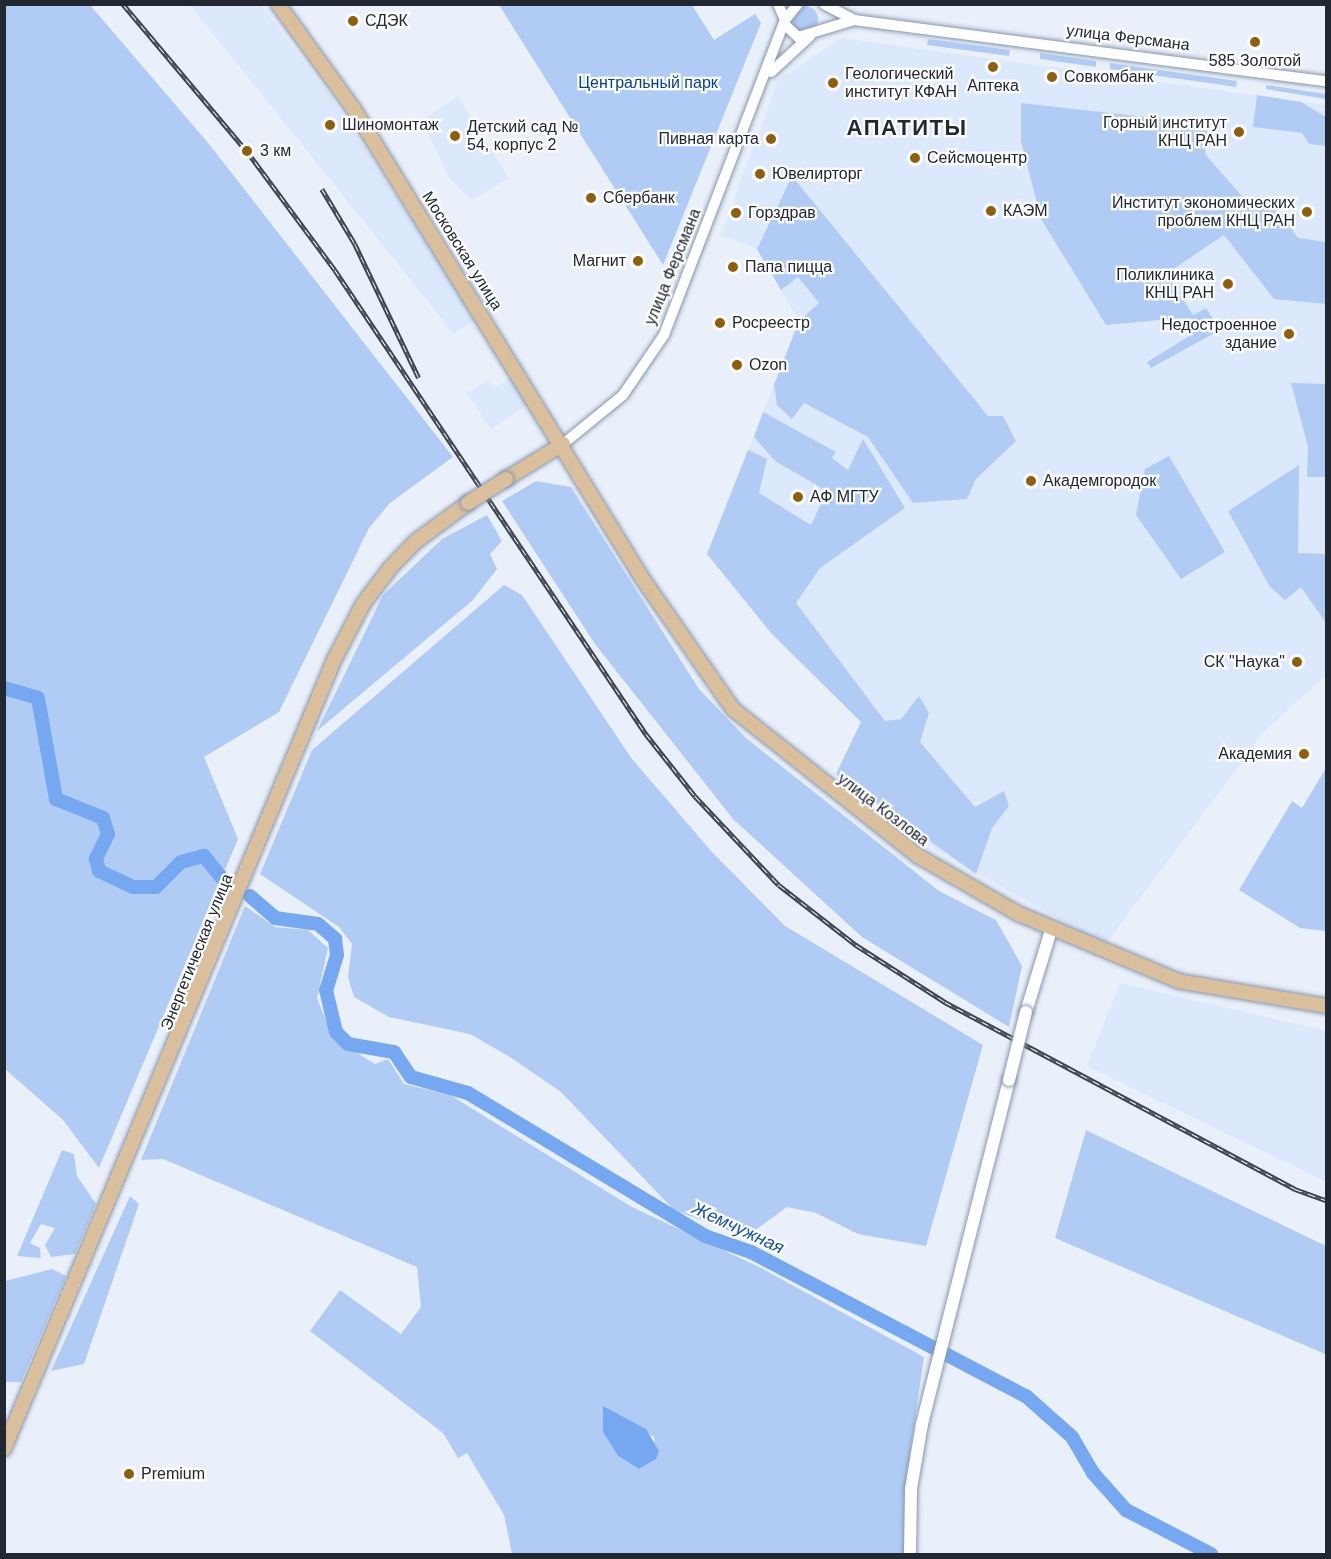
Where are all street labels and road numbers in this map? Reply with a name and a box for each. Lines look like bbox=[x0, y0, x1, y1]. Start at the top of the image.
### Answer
street label: улица Ферсмана bbox=[1065, 21, 1191, 55]
street label: Московская улица bbox=[418, 188, 506, 314]
street label: улица Ферсмана bbox=[641, 206, 705, 328]
street label: улица Козлова bbox=[834, 769, 932, 851]
street label: Энергетическая улица bbox=[157, 871, 237, 1033]

